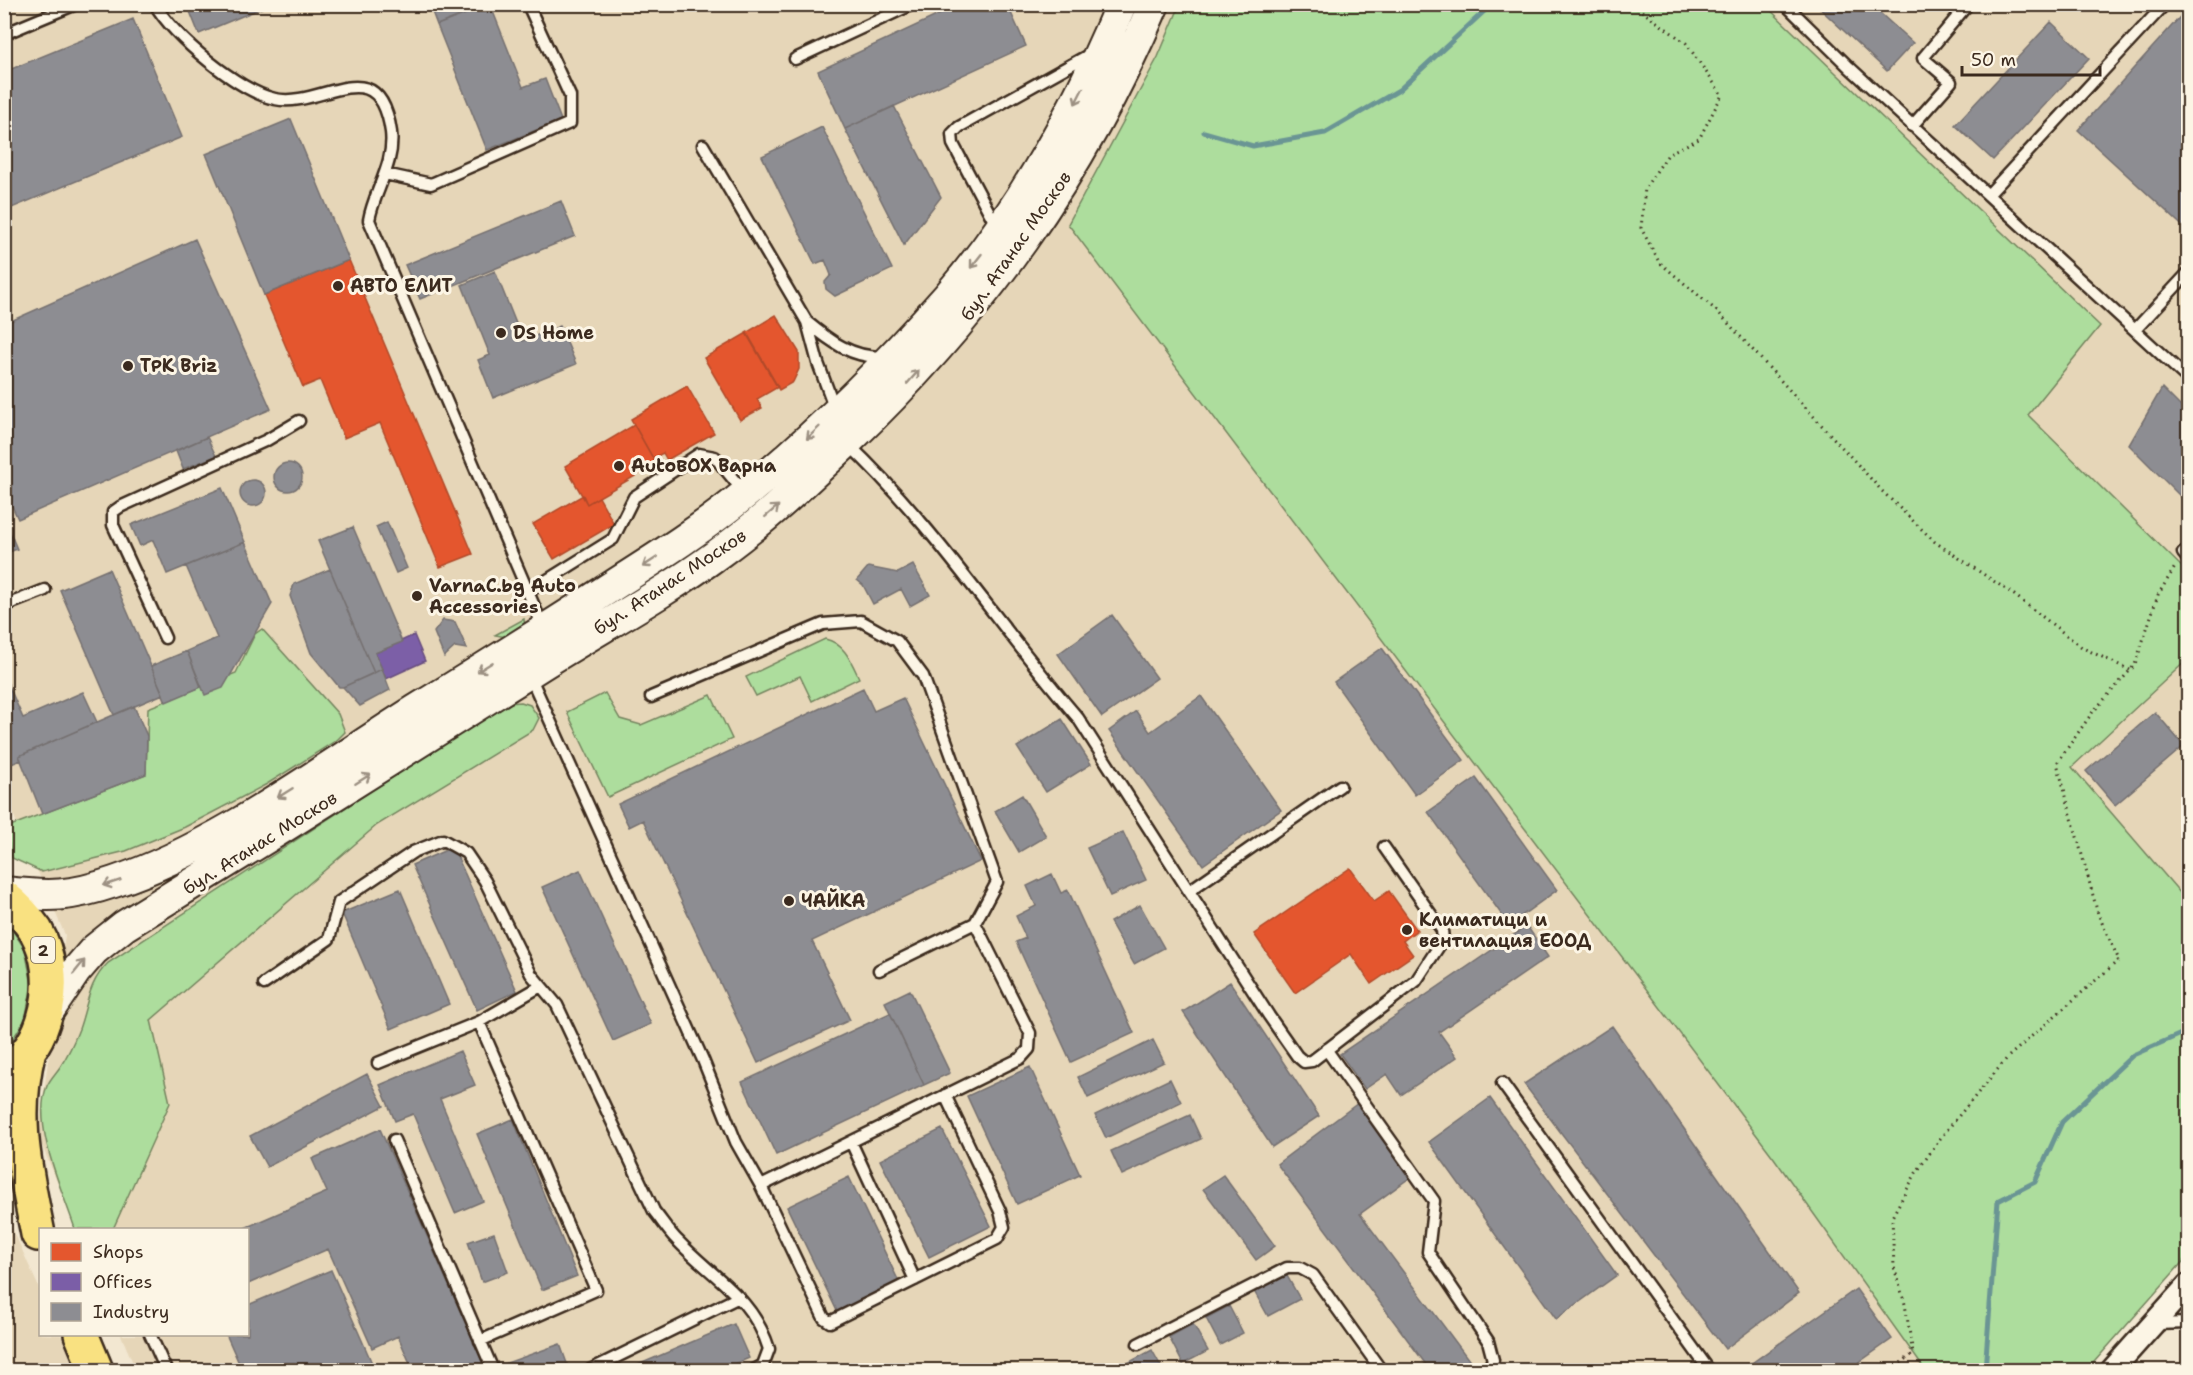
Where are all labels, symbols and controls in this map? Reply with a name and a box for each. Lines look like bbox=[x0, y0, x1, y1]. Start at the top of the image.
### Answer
scale bar bbox=[1962, 39, 2100, 77]
text: 50 m bbox=[1971, 48, 2016, 72]
one-way arrow bbox=[1073, 87, 1085, 104]
street label: бул. Атанас Москов bbox=[955, 166, 1077, 326]
one-way arrow bbox=[970, 253, 983, 269]
place label: АВТО ЕЛИТ bbox=[350, 274, 453, 298]
marker: АВТО ЕЛИТ bbox=[331, 279, 345, 293]
place label: DS Home bbox=[513, 321, 594, 345]
marker: DS Home bbox=[494, 326, 508, 340]
place label: TPK Briz bbox=[140, 354, 217, 378]
marker: TPK Briz bbox=[121, 359, 135, 373]
one-way arrow bbox=[906, 370, 920, 385]
one-way arrow bbox=[806, 426, 821, 440]
place label: AutoBOX Варна bbox=[631, 454, 777, 478]
marker: AutoBOX Варна bbox=[612, 459, 626, 473]
one-way arrow bbox=[764, 504, 779, 518]
street label: бул. Атанас Москов bbox=[589, 524, 751, 640]
one-way arrow bbox=[642, 556, 658, 568]
place label: VarnaC.bg Auto Accessories bbox=[429, 574, 576, 619]
marker: VarnaC.bg Auto Accessories bbox=[410, 589, 424, 603]
one-way arrow bbox=[477, 661, 494, 673]
one-way arrow bbox=[354, 773, 371, 785]
street label: бул. Атанас Москов bbox=[178, 786, 342, 900]
one-way arrow bbox=[276, 787, 293, 800]
one-way arrow bbox=[103, 878, 122, 889]
place label: ЧАЙКА bbox=[801, 888, 866, 913]
marker: ЧАЙКА bbox=[782, 894, 796, 908]
place label: Климатици и вентилация ЕООД bbox=[1419, 908, 1592, 953]
marker: Климатици и вентилация ЕООД bbox=[1400, 923, 1414, 937]
road number: 2 bbox=[31, 937, 55, 963]
one-way arrow bbox=[72, 960, 85, 976]
legend bbox=[39, 1228, 249, 1336]
text: Shops bbox=[93, 1240, 144, 1264]
text: Offices bbox=[93, 1270, 152, 1294]
text: Industry bbox=[93, 1300, 169, 1324]

